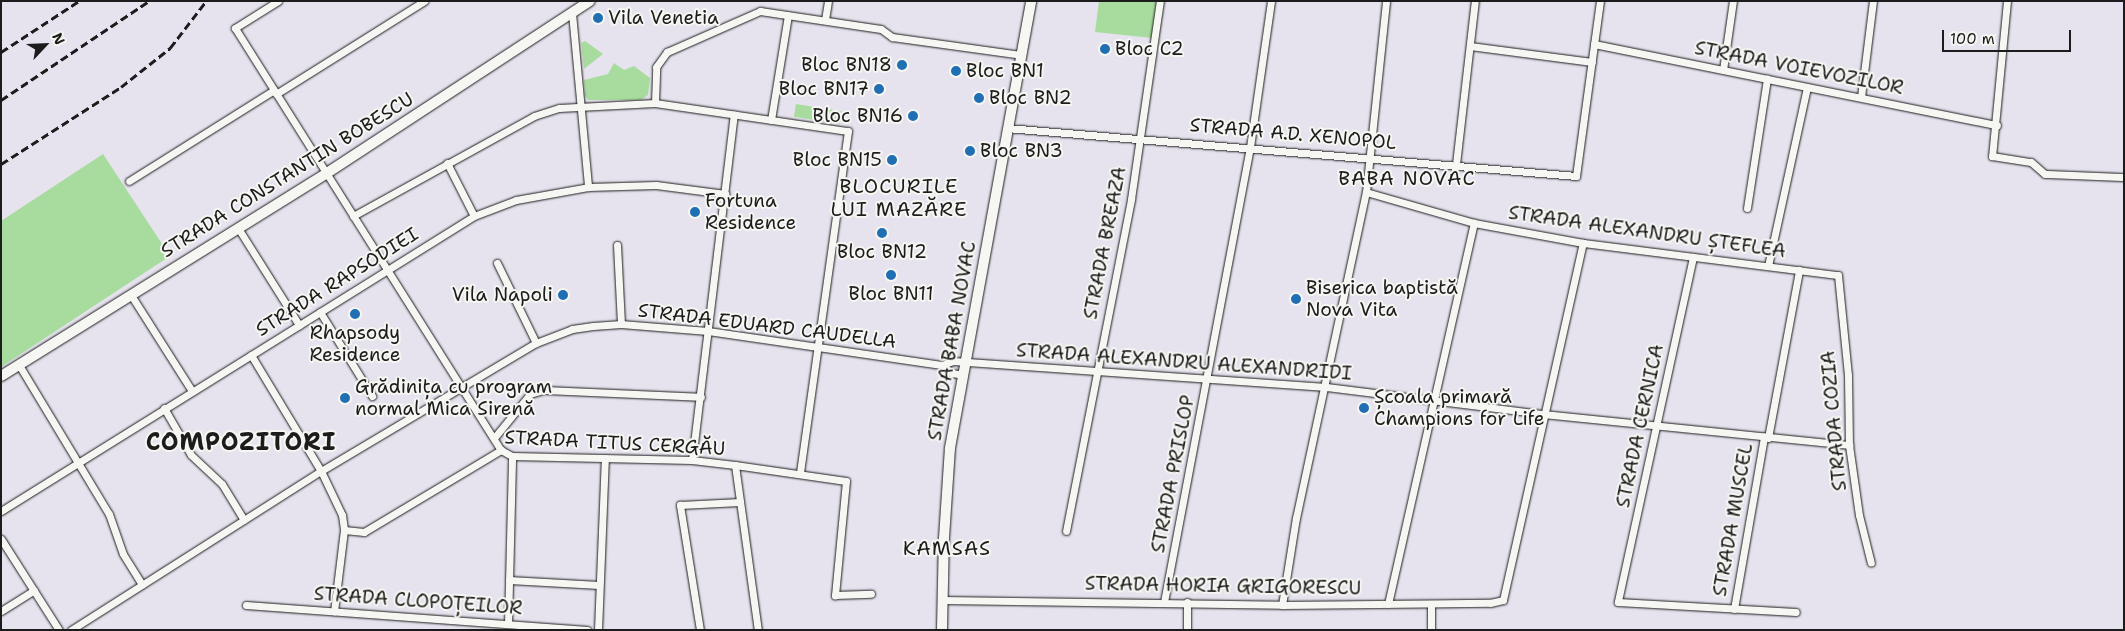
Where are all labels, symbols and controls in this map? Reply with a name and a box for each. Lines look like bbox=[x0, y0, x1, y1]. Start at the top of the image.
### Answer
place label: Vila Venetia bbox=[608, 7, 719, 29]
marker: Vila Venetia bbox=[592, 12, 604, 24]
north arrow bbox=[20, 20, 70, 70]
scale bar bbox=[1945, 20, 2074, 52]
text: 100 m bbox=[1950, 29, 1995, 49]
text: N bbox=[48, 30, 69, 47]
street label: STRADA VOIEVOZILOR bbox=[1693, 37, 1905, 99]
place label: Bloc C2 bbox=[1115, 38, 1184, 60]
marker: Bloc C2 bbox=[1099, 43, 1111, 55]
place label: Bloc BN18 bbox=[801, 54, 892, 76]
marker: Bloc BN18 bbox=[896, 59, 908, 71]
place label: Bloc BN1 bbox=[966, 60, 1044, 82]
marker: Bloc BN1 bbox=[950, 65, 962, 77]
place label: Bloc BN17 bbox=[779, 78, 869, 100]
marker: Bloc BN17 bbox=[873, 83, 885, 95]
place label: Bloc BN2 bbox=[989, 87, 1072, 109]
street label: STRADA CONSTANTIN BOBESCU bbox=[157, 88, 417, 262]
marker: Bloc BN2 bbox=[973, 92, 985, 104]
place label: Bloc BN16 bbox=[812, 105, 903, 127]
marker: Bloc BN16 bbox=[907, 110, 919, 122]
street label: STRADA A.D. XENOPOL bbox=[1189, 114, 1397, 154]
place label: Bloc BN3 bbox=[980, 140, 1063, 162]
marker: Bloc BN3 bbox=[964, 145, 976, 157]
place label: Bloc BN15 bbox=[793, 149, 882, 171]
marker: Bloc BN15 bbox=[886, 154, 898, 166]
street label: STRADA BREAZA bbox=[1079, 165, 1131, 321]
district label: BABA NOVAC bbox=[1337, 166, 1477, 190]
district label: BLOCURILE LUI MAZĂRE bbox=[829, 174, 969, 221]
place label: Fortuna Residence bbox=[705, 190, 796, 234]
street label: STRADA ALEXANDRU ȘTEFLEA bbox=[1507, 201, 1787, 263]
marker: Fortuna Residence bbox=[689, 206, 701, 218]
street label: STRADA RAPSODIEI bbox=[251, 223, 423, 341]
marker: Bloc BN12 bbox=[876, 227, 888, 239]
street label: STRADA BABA NOVAC bbox=[923, 240, 981, 442]
place label: Bloc BN12 bbox=[837, 241, 927, 263]
marker: Bloc BN11 bbox=[885, 269, 897, 281]
place label: Biserica baptistă Nova Vita bbox=[1306, 277, 1458, 321]
place label: Bloc BN11 bbox=[848, 283, 934, 305]
place label: Vila Napoli bbox=[452, 284, 553, 306]
marker: Vila Napoli bbox=[557, 289, 569, 301]
marker: Biserica baptistă Nova Vita bbox=[1290, 293, 1302, 305]
street label: STRADA EDUARD CAUDELLA bbox=[637, 299, 897, 353]
marker: Rhapsody Residence bbox=[349, 308, 361, 320]
place label: Rhapsody Residence bbox=[309, 322, 401, 366]
street label: STRADA ALEXANDRU ALEXANDRIDI bbox=[1015, 339, 1353, 385]
street label: STRADA CERNICA bbox=[1612, 342, 1668, 510]
street label: STRADA COZIA bbox=[1817, 350, 1851, 492]
place label: Grădinița cu program normal Mica Sirenă bbox=[355, 376, 552, 420]
place label: Școala primară Champions for Life bbox=[1374, 386, 1545, 430]
marker: Grădinița cu program normal Mica Sirenă bbox=[339, 392, 351, 404]
street label: STRADA PRISLOP bbox=[1147, 393, 1199, 555]
marker: Școala primară Champions for Life bbox=[1358, 402, 1370, 414]
street label: STRADA TITUS CERGĂU bbox=[504, 426, 726, 460]
district label: COMPOZITORI bbox=[144, 429, 338, 457]
street label: STRADA MUSCEL bbox=[1708, 442, 1758, 598]
district label: KAMSAS bbox=[902, 536, 992, 560]
street label: STRADA HORIA GRIGORESCU bbox=[1085, 572, 1361, 600]
street label: STRADA CLOPOȚEILOR bbox=[313, 582, 523, 620]

